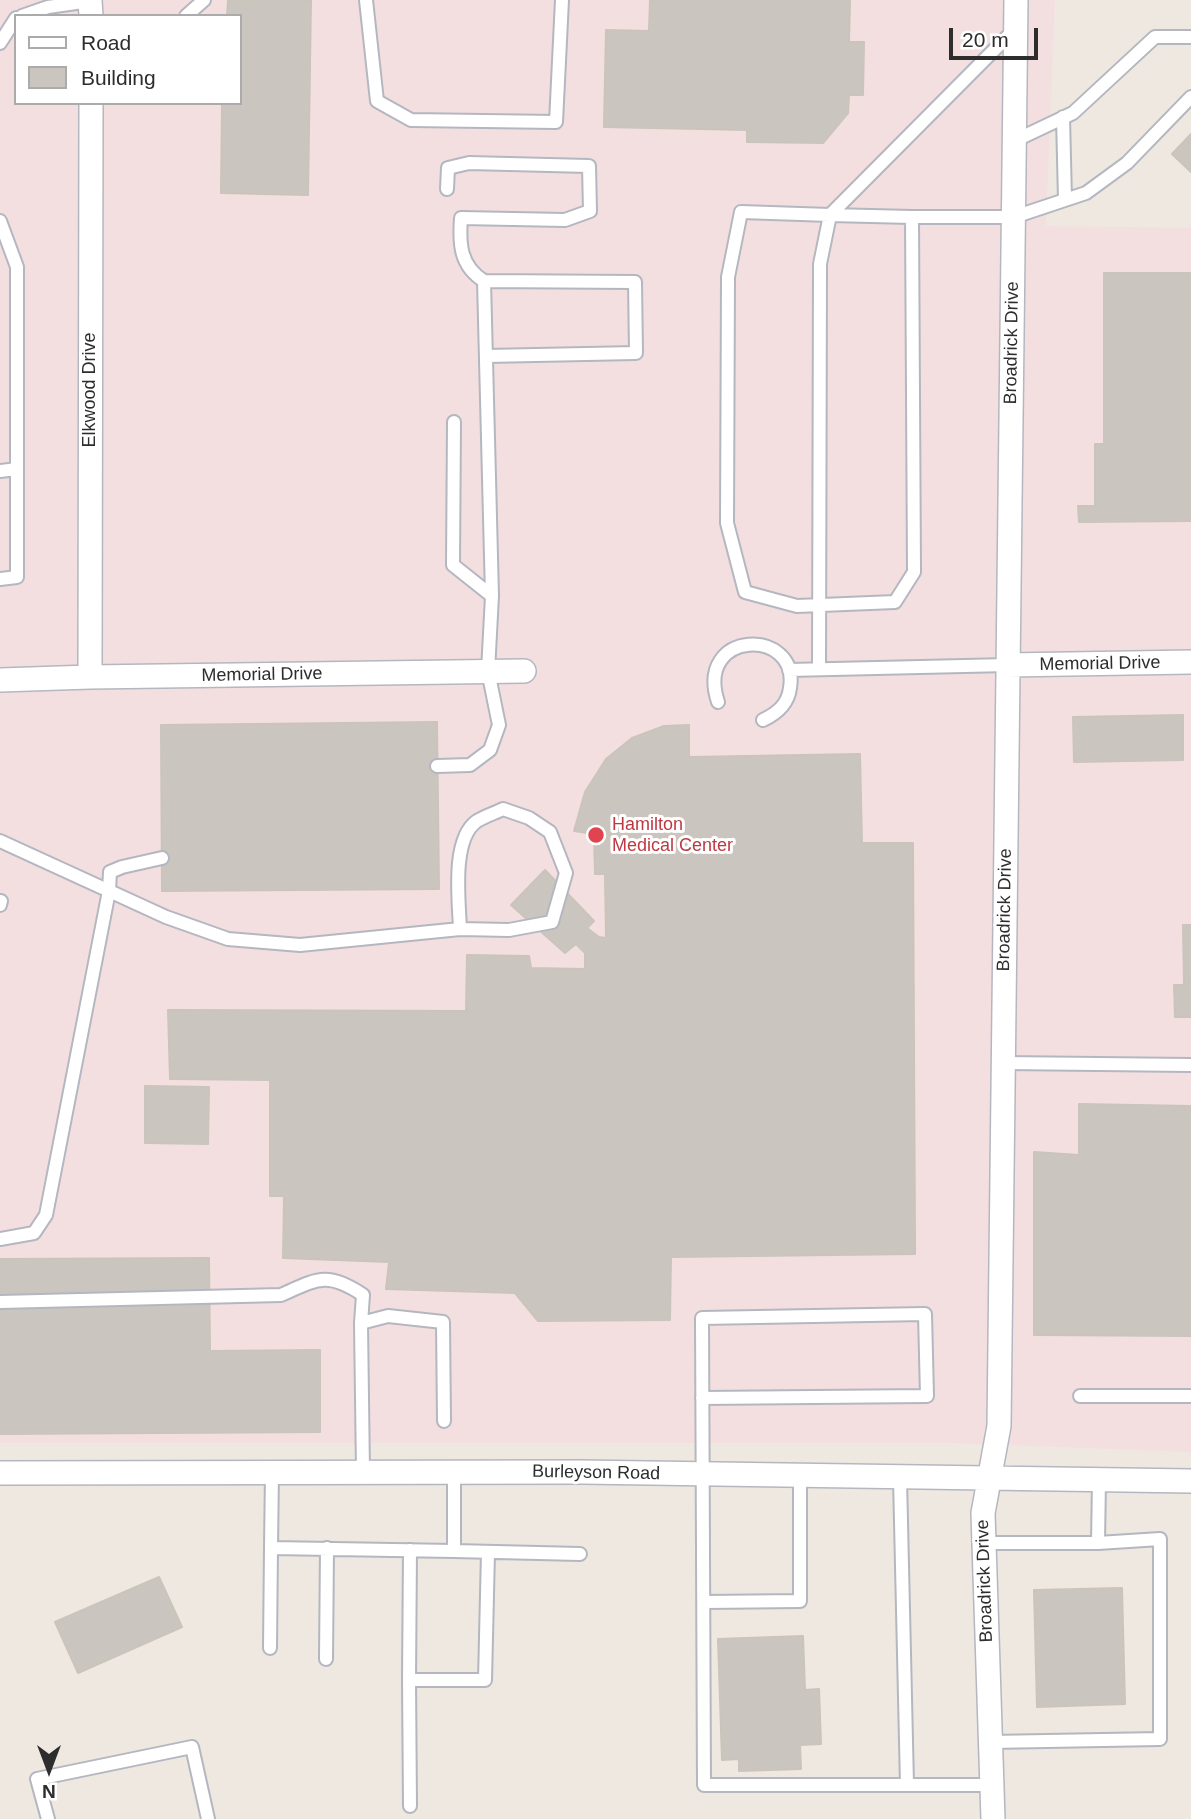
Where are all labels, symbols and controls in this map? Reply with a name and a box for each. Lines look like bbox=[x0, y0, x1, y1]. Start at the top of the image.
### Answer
legend bbox=[14, 14, 242, 105]
scale bar bbox=[953, 14, 1042, 58]
text: 20 m bbox=[962, 28, 1009, 51]
text: Road bbox=[81, 31, 131, 54]
text: Building bbox=[81, 66, 156, 89]
street label: Broadrick Drive bbox=[1000, 281, 1024, 405]
street label: Elkwood Drive bbox=[79, 332, 101, 448]
street label: Memorial Drive bbox=[1039, 652, 1161, 676]
street label: Memorial Drive bbox=[201, 663, 323, 687]
place label: Hamilton Medical Center bbox=[612, 814, 733, 856]
marker: Hamilton Medical Center bbox=[586, 825, 606, 845]
street label: Broadrick Drive bbox=[993, 848, 1017, 972]
street label: Burleyson Road bbox=[532, 1461, 660, 1485]
street label: Broadrick Drive bbox=[972, 1519, 998, 1643]
north arrow bbox=[14, 1735, 84, 1805]
text: N bbox=[42, 1781, 56, 1802]

